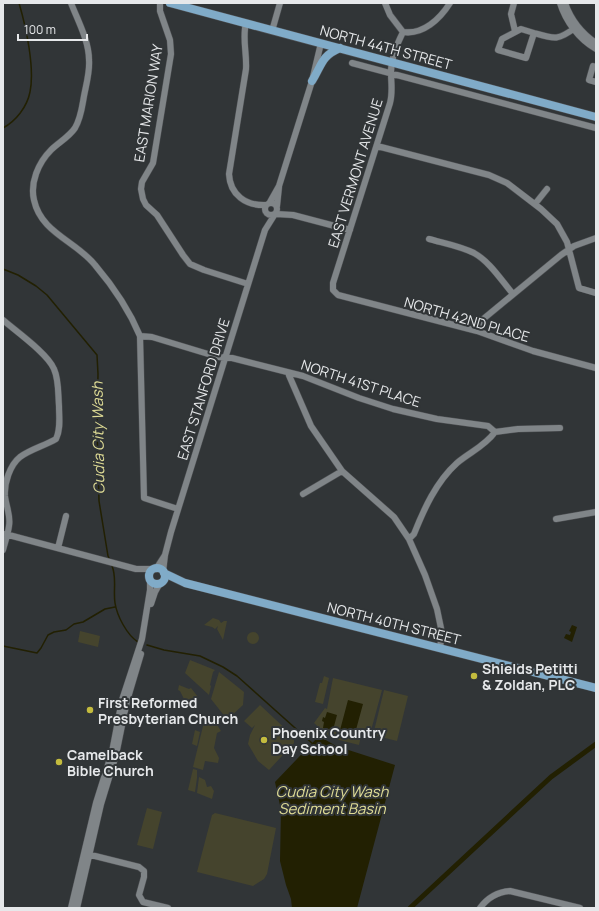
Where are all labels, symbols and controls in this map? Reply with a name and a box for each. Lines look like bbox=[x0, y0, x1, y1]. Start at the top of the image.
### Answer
scale bar bbox=[18, 16, 87, 42]
street label: NORTH 44TH STREET bbox=[318, 20, 455, 74]
text: 100 m bbox=[24, 21, 56, 38]
street label: EAST MARION WAY bbox=[129, 42, 167, 163]
street label: EAST VERMONT AVENUE bbox=[323, 96, 387, 250]
street label: NORTH 42ND PLACE bbox=[402, 292, 532, 346]
street label: EAST STANFORD DRIVE bbox=[172, 316, 234, 462]
street label: NORTH 41ST PLACE bbox=[299, 355, 423, 411]
water label: Cudia City Wash bbox=[86, 380, 109, 495]
street label: NORTH 40TH STREET bbox=[325, 597, 463, 649]
place label: Shields Petitti & Zoldan, PLC bbox=[482, 659, 578, 694]
marker: Shields Petitti & Zoldan, PLC bbox=[469, 671, 479, 681]
place label: First Reformed Presbyterian Church bbox=[98, 693, 238, 728]
marker: First Reformed Presbyterian Church bbox=[85, 705, 95, 715]
place label: Phoenix Country Day School bbox=[272, 723, 386, 758]
marker: Phoenix Country Day School bbox=[259, 735, 269, 745]
place label: Camelback Bible Church bbox=[67, 745, 154, 780]
marker: Camelback Bible Church bbox=[54, 757, 64, 767]
water label: Cudia City Wash Sediment Basin bbox=[276, 781, 389, 819]

